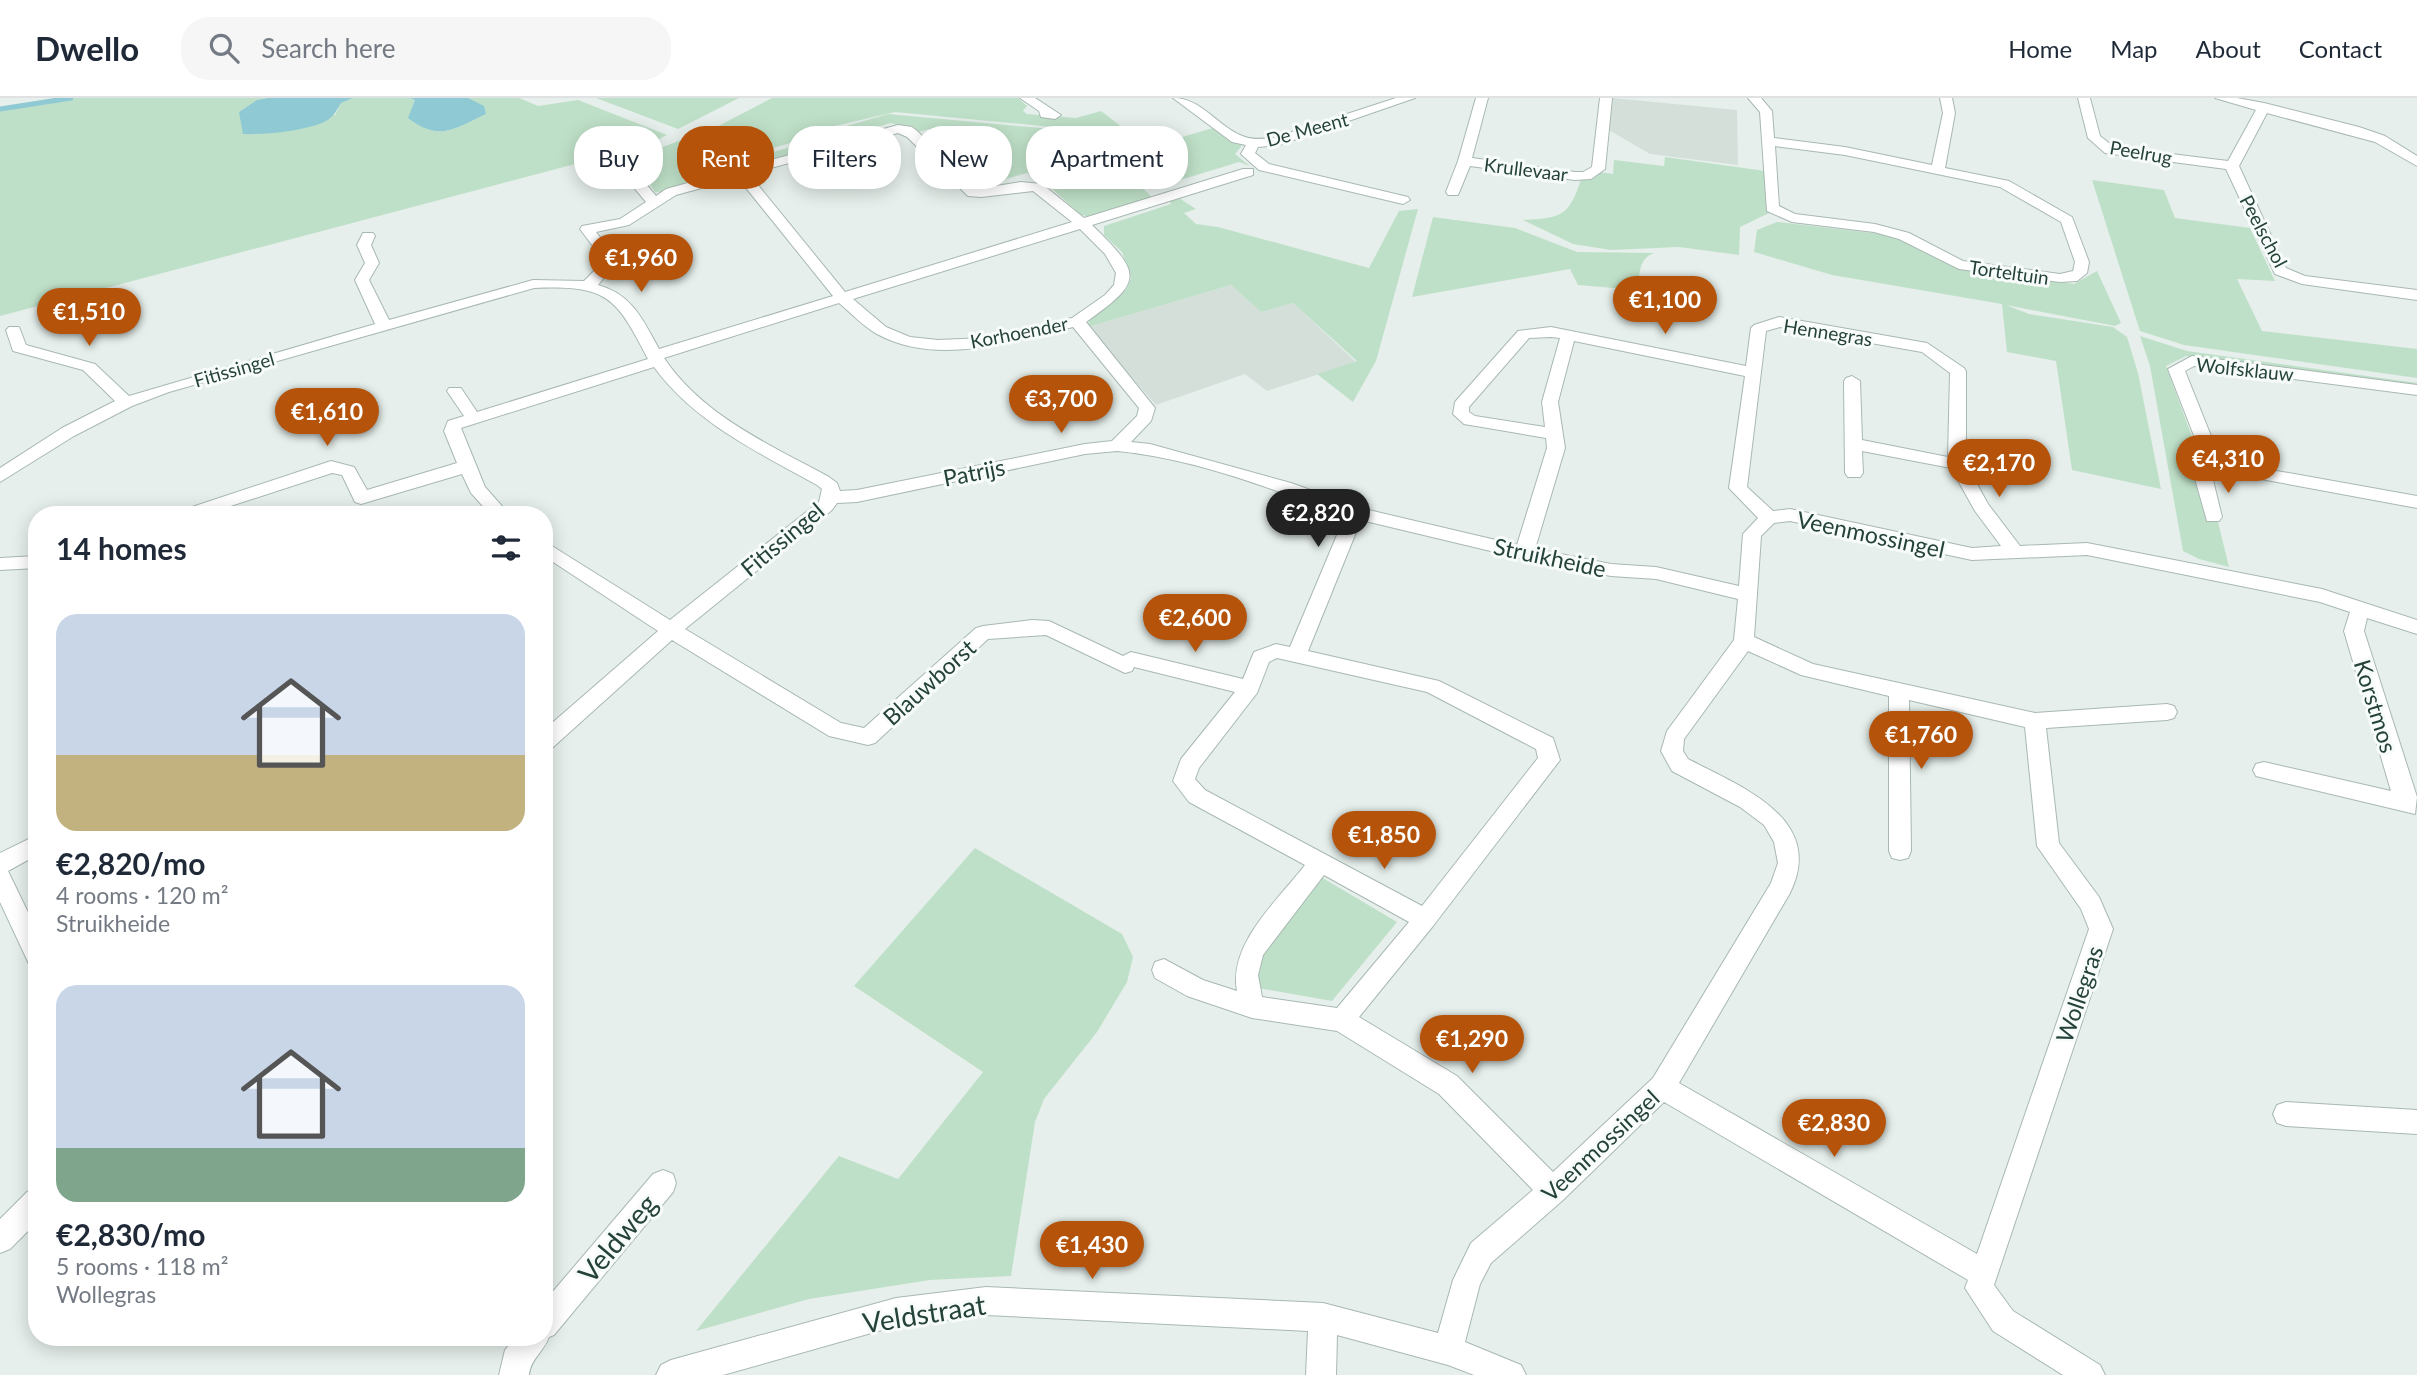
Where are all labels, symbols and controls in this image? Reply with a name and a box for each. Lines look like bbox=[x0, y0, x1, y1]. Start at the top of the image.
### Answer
search box bbox=[181, 17, 671, 80]
text: Dwello bbox=[35, 28, 139, 68]
icon: search bbox=[205, 29, 243, 67]
text: Search here bbox=[261, 32, 395, 64]
text: Home bbox=[2008, 34, 2072, 63]
text: Map bbox=[2110, 34, 2158, 63]
text: About bbox=[2196, 34, 2261, 63]
text: Contact bbox=[2299, 34, 2382, 63]
street label: De Meent bbox=[1263, 107, 1351, 151]
chip: Buy bbox=[574, 126, 663, 189]
chip: Rent bbox=[677, 126, 774, 189]
chip: Filters bbox=[788, 126, 901, 189]
chip: New bbox=[915, 126, 1012, 189]
chip: Apartment bbox=[1026, 126, 1188, 189]
street label: Peelrug bbox=[2108, 135, 2174, 169]
street label: Krullevaar bbox=[1483, 152, 1569, 186]
street label: Peelschol bbox=[2235, 191, 2293, 271]
pin: €1,960 bbox=[584, 234, 698, 294]
text: €1,960 bbox=[605, 243, 677, 271]
street label: Torteltuin bbox=[1968, 255, 2050, 289]
pin: €1,100 bbox=[1608, 276, 1722, 336]
text: €1,100 bbox=[1629, 285, 1701, 313]
pin: €1,510 bbox=[32, 288, 146, 348]
text: €1,510 bbox=[53, 297, 125, 325]
street label: Korhoender bbox=[968, 311, 1070, 353]
street label: Hennegras bbox=[1782, 314, 1874, 350]
street label: Fitissingel bbox=[191, 347, 277, 391]
street label: Wolfsklauw bbox=[2195, 352, 2295, 386]
pin: €3,700 bbox=[1004, 376, 1118, 435]
text: €3,700 bbox=[1025, 384, 1097, 412]
pin: €1,610 bbox=[270, 388, 384, 448]
text: €1,610 bbox=[291, 397, 363, 425]
pin: €4,310 bbox=[2171, 436, 2285, 495]
pin: €2,170 bbox=[1942, 440, 2056, 499]
text: €4,310 bbox=[2192, 444, 2264, 472]
text: €2,170 bbox=[1963, 448, 2035, 476]
street label: Patrijs bbox=[941, 452, 1007, 492]
pin: €2,820 bbox=[1261, 490, 1375, 549]
street label: Fitissingel bbox=[735, 496, 829, 582]
text: €2,820 bbox=[1282, 498, 1354, 526]
street label: Veenmossingel bbox=[1794, 505, 1948, 563]
icon: filters bbox=[487, 529, 525, 567]
text: 14 homes bbox=[56, 530, 187, 566]
street label: Struikheide bbox=[1491, 531, 1609, 583]
pin: €2,600 bbox=[1138, 594, 1252, 654]
text: €2,600 bbox=[1159, 603, 1231, 631]
street label: Blauwborst bbox=[877, 633, 982, 731]
street label: Korstmos bbox=[2349, 656, 2403, 756]
icon: home bbox=[228, 660, 354, 786]
pin: €1,760 bbox=[1864, 712, 1978, 771]
text: €1,760 bbox=[1885, 720, 1957, 748]
pin: €1,850 bbox=[1327, 812, 1441, 871]
text: €1,850 bbox=[1348, 820, 1420, 848]
text: €2,820/mo bbox=[56, 845, 205, 881]
text: 4 rooms · 120 m² bbox=[56, 881, 228, 909]
text: Struikheide bbox=[56, 909, 170, 937]
street label: Wollegras bbox=[2049, 942, 2109, 1046]
pin: €1,290 bbox=[1415, 1016, 1529, 1075]
text: €1,290 bbox=[1436, 1024, 1508, 1052]
icon: home bbox=[228, 1031, 354, 1157]
street label: Veenmossingel bbox=[1535, 1083, 1665, 1207]
pin: €2,830 bbox=[1777, 1100, 1891, 1159]
text: €2,830 bbox=[1798, 1108, 1870, 1136]
street label: Veldweg bbox=[570, 1187, 664, 1289]
text: €2,830/mo bbox=[56, 1216, 205, 1252]
pin: €1,430 bbox=[1035, 1222, 1149, 1281]
text: €1,430 bbox=[1056, 1230, 1128, 1258]
text: 5 rooms · 118 m² bbox=[56, 1252, 228, 1280]
text: Wollegras bbox=[56, 1280, 156, 1308]
street label: Veldstraat bbox=[860, 1287, 988, 1339]

